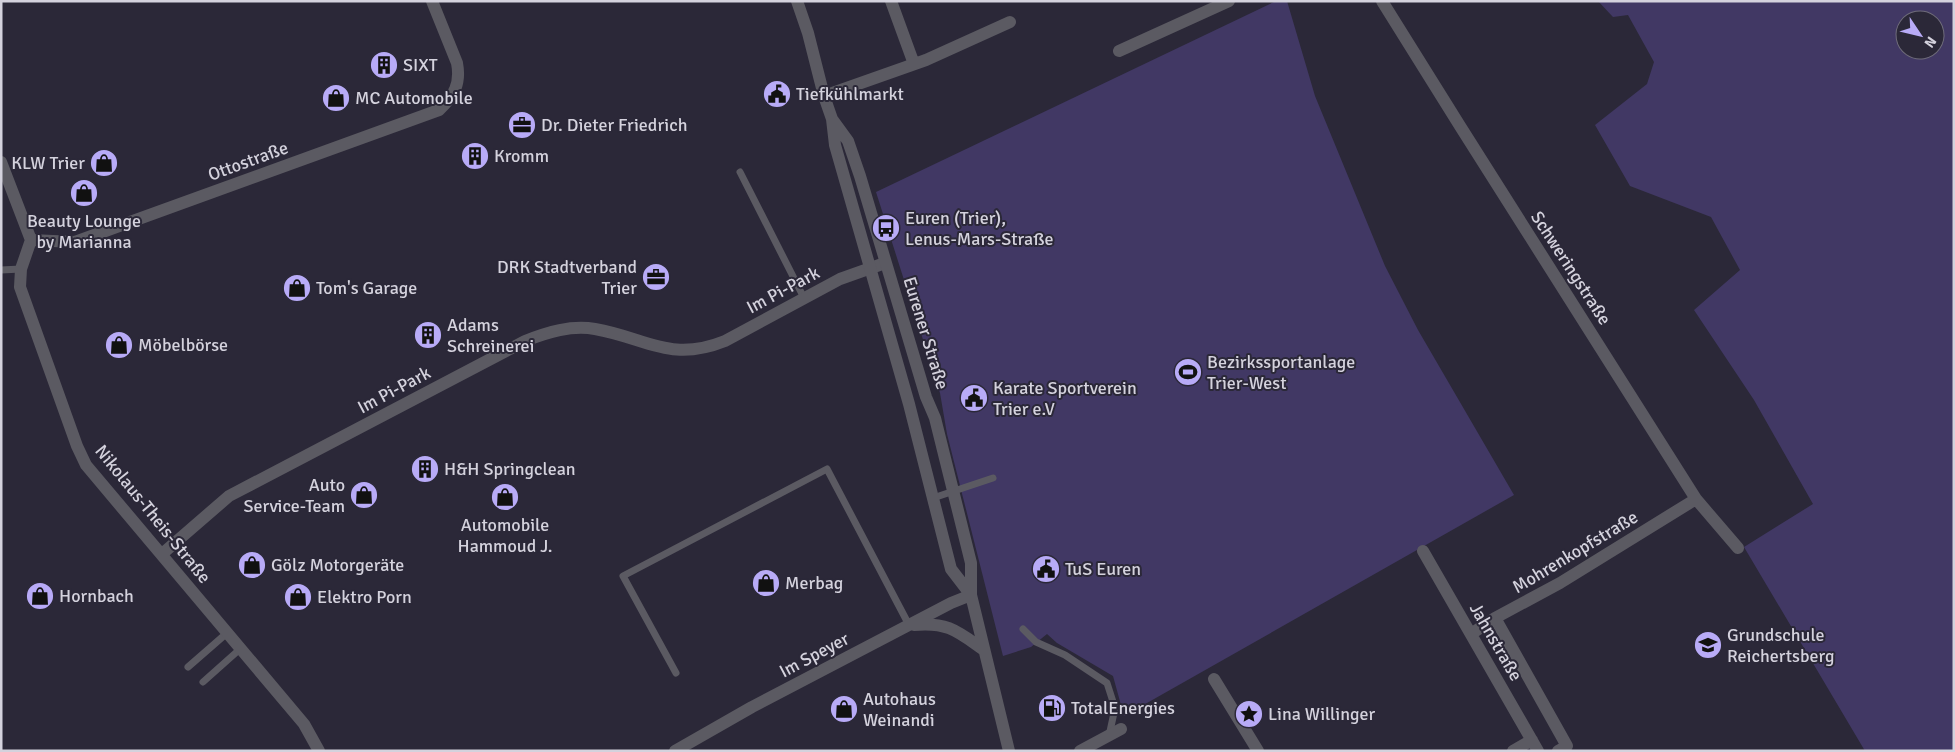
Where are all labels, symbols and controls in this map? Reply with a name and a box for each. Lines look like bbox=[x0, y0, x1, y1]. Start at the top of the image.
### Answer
north arrow bbox=[1895, 10, 1945, 60]
text: N bbox=[1920, 33, 1940, 51]
building icon: SIXT bbox=[369, 50, 399, 80]
place label: SIXT bbox=[403, 54, 438, 76]
public building icon: Tiefkühlmarkt bbox=[762, 79, 792, 109]
shop icon: MC Automobile bbox=[321, 83, 351, 113]
place label: Tiefkühlmarkt bbox=[796, 83, 904, 105]
place label: MC Automobile bbox=[355, 87, 473, 109]
office icon: Dr. Dieter Friedrich bbox=[507, 110, 537, 140]
place label: Dr. Dieter Friedrich bbox=[541, 114, 688, 136]
street label: Ottostraße bbox=[205, 136, 291, 186]
building icon: Kromm bbox=[460, 141, 490, 171]
place label: Kromm bbox=[494, 145, 549, 167]
shop icon: KLW Trier bbox=[89, 148, 119, 178]
place label: KLW Trier bbox=[11, 152, 85, 174]
shop icon: Beauty Lounge by Marianna bbox=[69, 178, 99, 208]
place label: Euren (Trier), Lenus-Mars-Straße bbox=[905, 207, 1053, 250]
street label: Schweringstraße bbox=[1526, 207, 1616, 329]
place label: Beauty Lounge by Marianna bbox=[27, 210, 141, 253]
bus stop icon: Euren (Trier), Lenus-Mars-Straße bbox=[871, 213, 901, 243]
place label: DRK Stadtverband Trier bbox=[497, 256, 637, 299]
office icon: DRK Stadtverband Trier bbox=[641, 262, 671, 292]
street label: Im Pi-Park bbox=[743, 262, 823, 318]
shop icon: Tom's Garage bbox=[282, 273, 312, 303]
street label: Eurener Straße bbox=[898, 274, 954, 392]
place label: Tom's Garage bbox=[316, 277, 417, 299]
place label: Adams Schreinerei bbox=[447, 314, 534, 357]
building icon: Adams Schreinerei bbox=[413, 320, 443, 350]
shop icon: Möbelbörse bbox=[104, 330, 134, 360]
place label: Möbelbörse bbox=[138, 334, 228, 356]
place label: Bezirkssportanlage Trier-West bbox=[1207, 351, 1355, 394]
sports icon: Bezirkssportanlage Trier-West bbox=[1173, 357, 1203, 387]
street label: Im Pi-Park bbox=[354, 362, 434, 418]
place label: Karate Sportverein Trier e.V bbox=[993, 377, 1137, 420]
public building icon: Karate Sportverein Trier e.V bbox=[959, 383, 989, 413]
street label: Nikolaus-Theis-Straße bbox=[90, 440, 216, 588]
building icon: H&H Springclean bbox=[410, 454, 440, 484]
place label: H&H Springclean bbox=[444, 458, 576, 480]
place label: Auto Service-Team bbox=[243, 474, 345, 517]
shop icon: Auto Service-Team bbox=[349, 480, 379, 510]
shop icon: Automobile Hammoud J. bbox=[490, 482, 520, 512]
street label: Mohrenkopfstraße bbox=[1508, 506, 1642, 598]
place label: Automobile Hammoud J. bbox=[457, 514, 553, 557]
shop icon: Gölz Motorgeräte bbox=[237, 550, 267, 580]
place label: Gölz Motorgeräte bbox=[271, 554, 404, 576]
public building icon: TuS Euren bbox=[1031, 554, 1061, 584]
place label: TuS Euren bbox=[1065, 558, 1141, 580]
shop icon: Merbag bbox=[751, 568, 781, 598]
place label: Merbag bbox=[785, 572, 843, 594]
shop icon: Hornbach bbox=[25, 581, 55, 611]
shop icon: Elektro Porn bbox=[283, 582, 313, 612]
place label: Hornbach bbox=[59, 585, 134, 607]
place label: Elektro Porn bbox=[317, 586, 412, 608]
street label: Jahnstraße bbox=[1465, 599, 1527, 685]
place label: Grundschule Reichertsberg bbox=[1727, 624, 1834, 667]
street label: Im Speyer bbox=[775, 627, 853, 682]
school or university icon: Grundschule Reichertsberg bbox=[1693, 630, 1723, 660]
place label: Autohaus Weinandi bbox=[863, 688, 936, 731]
fuel station icon: TotalEnergies bbox=[1037, 693, 1067, 723]
shop icon: Autohaus Weinandi bbox=[829, 694, 859, 724]
place label: TotalEnergies bbox=[1071, 697, 1175, 719]
place icon: Lina Willinger bbox=[1234, 699, 1264, 729]
place label: Lina Willinger bbox=[1268, 703, 1376, 725]

